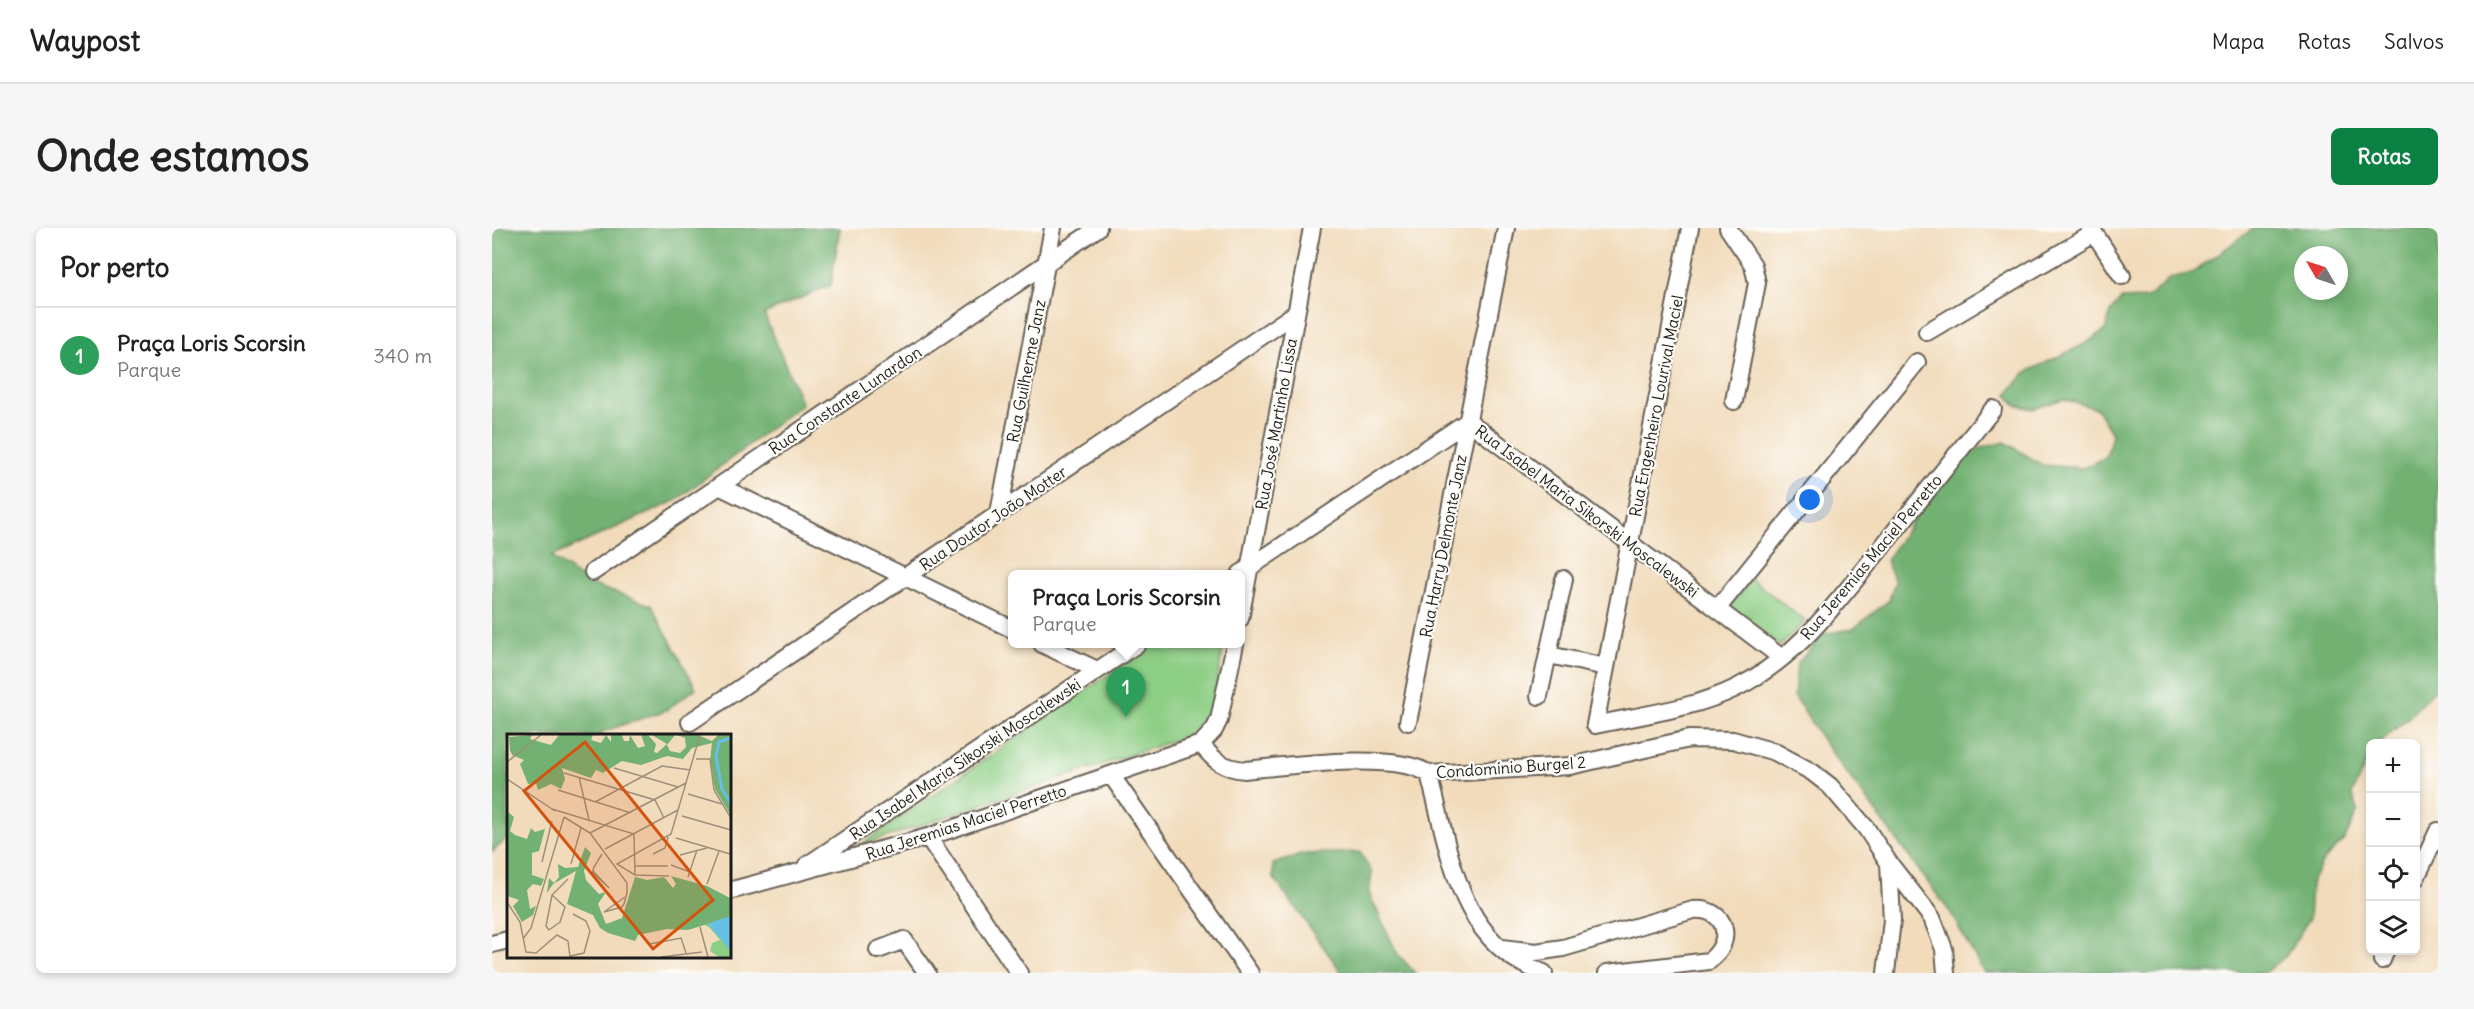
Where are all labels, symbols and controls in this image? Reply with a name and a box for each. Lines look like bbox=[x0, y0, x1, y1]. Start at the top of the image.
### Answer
text: Waypost bbox=[30, 23, 140, 59]
text: Mapa bbox=[2212, 28, 2265, 55]
text: Rotas bbox=[2298, 28, 2351, 55]
text: Salvos bbox=[2384, 28, 2444, 55]
button: Rotas bbox=[2331, 128, 2438, 185]
text: Onde estamos bbox=[36, 130, 309, 182]
north arrow bbox=[2294, 246, 2348, 300]
text: Por perto bbox=[60, 251, 169, 284]
street label: Rua Engenheiro Lourival Maciel bbox=[1625, 293, 1687, 519]
street label: Rua Guilherme Janz bbox=[1002, 297, 1050, 444]
text: Praça Loris Scorsin bbox=[117, 329, 306, 357]
street label: Rua José Martinho Lissa bbox=[1251, 337, 1301, 511]
street label: Rua Constante Lunardon bbox=[765, 341, 925, 459]
text: 1 bbox=[76, 343, 83, 368]
text: 340 m bbox=[374, 343, 432, 368]
text: Parque bbox=[117, 357, 181, 382]
street label: Rua Isabel Maria Sikorski Moscalewski bbox=[1471, 420, 1703, 602]
street label: Rua Harry Delmonte Janz bbox=[1415, 452, 1471, 639]
street label: Rua Doutor João Motter bbox=[916, 461, 1071, 575]
street label: Rua Jeremias Maciel Perretto bbox=[1796, 470, 1946, 644]
your location bbox=[1795, 485, 1824, 514]
popup bbox=[1008, 570, 1245, 648]
text: Praça Loris Scorsin bbox=[1032, 583, 1221, 611]
text: Parque bbox=[1032, 611, 1096, 636]
pin: 1 bbox=[1106, 668, 1146, 717]
street label: Rua Isabel Maria Sikorski Moscalewski bbox=[846, 674, 1084, 844]
inset map bbox=[507, 734, 730, 958]
map controls bbox=[2366, 739, 2420, 955]
button: + bbox=[2366, 739, 2420, 793]
street label: Condomínio Burgel 2 bbox=[1435, 752, 1587, 782]
street label: Rua Jeremias Maciel Perretto bbox=[863, 780, 1069, 864]
button: − bbox=[2366, 793, 2420, 847]
button: locate bbox=[2366, 847, 2420, 901]
button: layers bbox=[2366, 901, 2420, 955]

